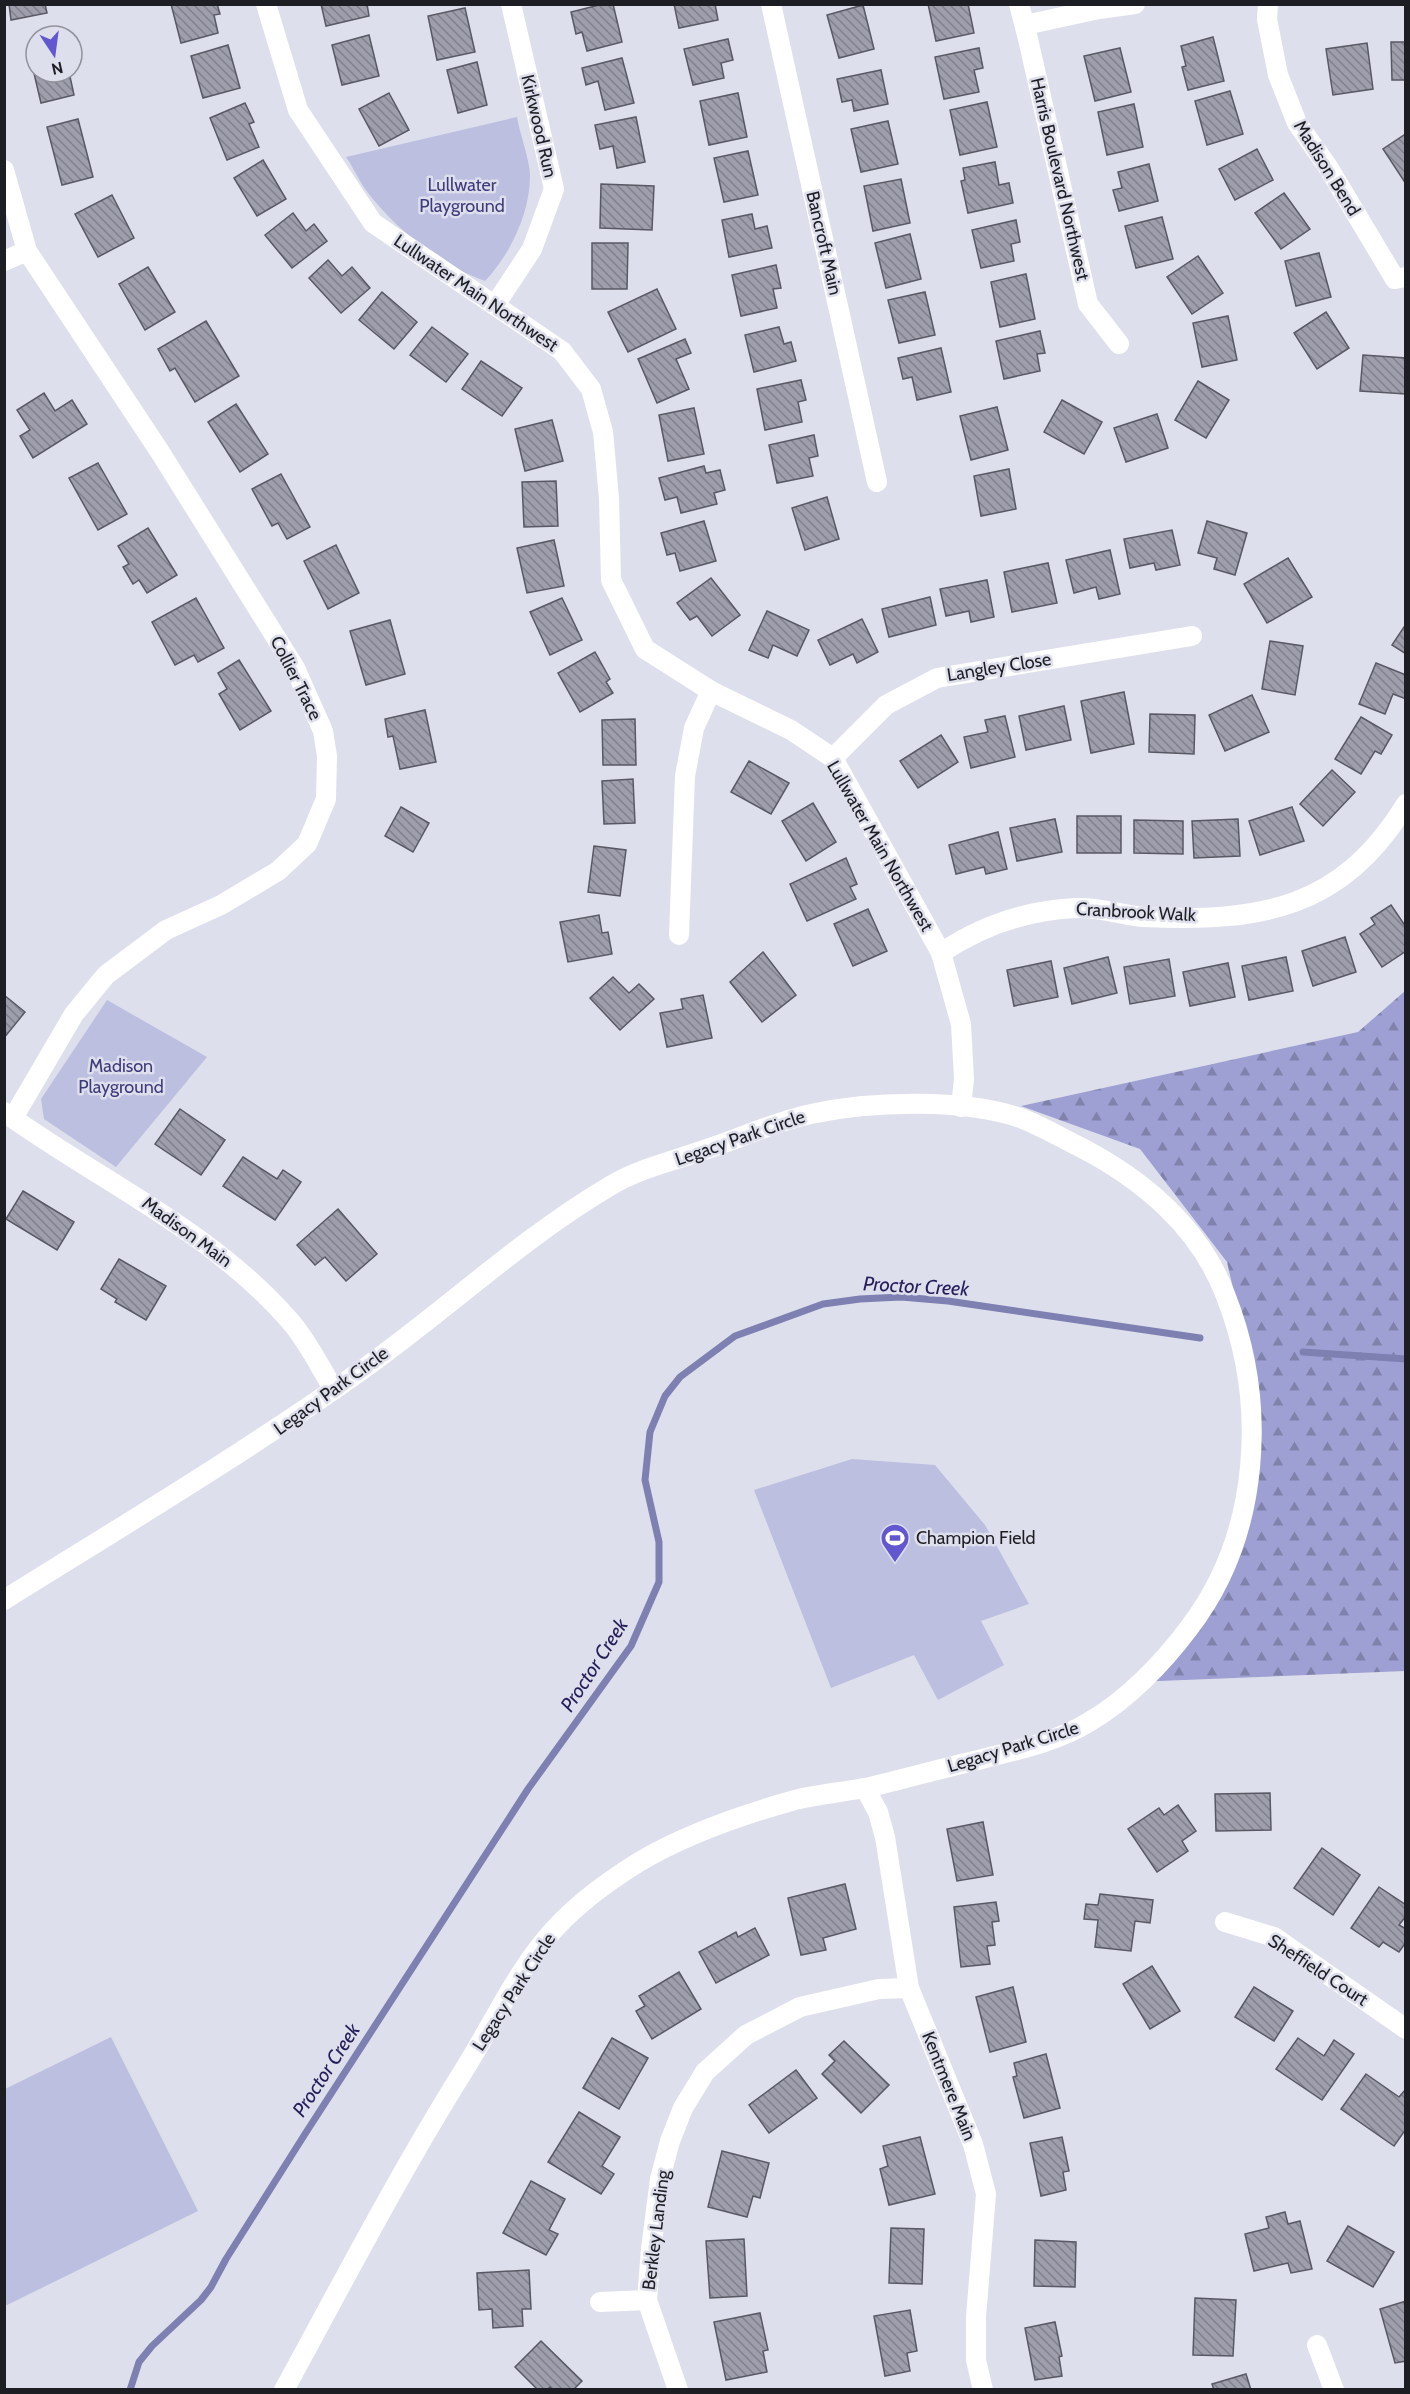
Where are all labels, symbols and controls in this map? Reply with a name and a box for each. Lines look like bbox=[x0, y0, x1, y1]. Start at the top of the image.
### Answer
north arrow bbox=[24, 24, 84, 84]
text: N bbox=[50, 58, 65, 79]
street label: Kirkwood Run bbox=[516, 72, 562, 180]
street label: Harris Boulevard Northwest bbox=[1026, 75, 1094, 283]
street label: Madison Bend bbox=[1289, 116, 1365, 220]
park label: Lullwater Playground bbox=[419, 174, 505, 217]
street label: Bancroft Main bbox=[801, 189, 847, 297]
street label: Lullwater Main Northwest bbox=[390, 230, 562, 356]
street label: Collier Trace bbox=[265, 632, 327, 724]
street label: Langley Close bbox=[945, 648, 1053, 686]
street label: Lullwater Main Northwest bbox=[822, 757, 938, 935]
street label: Cranbrook Walk bbox=[1076, 898, 1197, 926]
park label: Madison Playground bbox=[78, 1055, 164, 1098]
street label: Legacy Park Circle bbox=[672, 1105, 808, 1171]
street label: Madison Main bbox=[138, 1192, 236, 1272]
water label: Proctor Creek bbox=[862, 1271, 971, 1301]
street label: Legacy Park Circle bbox=[270, 1342, 392, 1440]
sports icon: Champion Field bbox=[879, 1522, 911, 1564]
place label: Champion Field bbox=[916, 1527, 1036, 1549]
water label: Proctor Creek bbox=[555, 1613, 634, 1716]
street label: Legacy Park Circle bbox=[945, 1717, 1081, 1777]
street label: Legacy Park Circle bbox=[468, 1929, 560, 2055]
street label: Sheffield Court bbox=[1264, 1930, 1372, 2010]
water label: Proctor Creek bbox=[287, 2018, 366, 2121]
street label: Kentmere Main bbox=[917, 2028, 981, 2144]
street label: Berkley Landing bbox=[638, 2168, 674, 2291]

